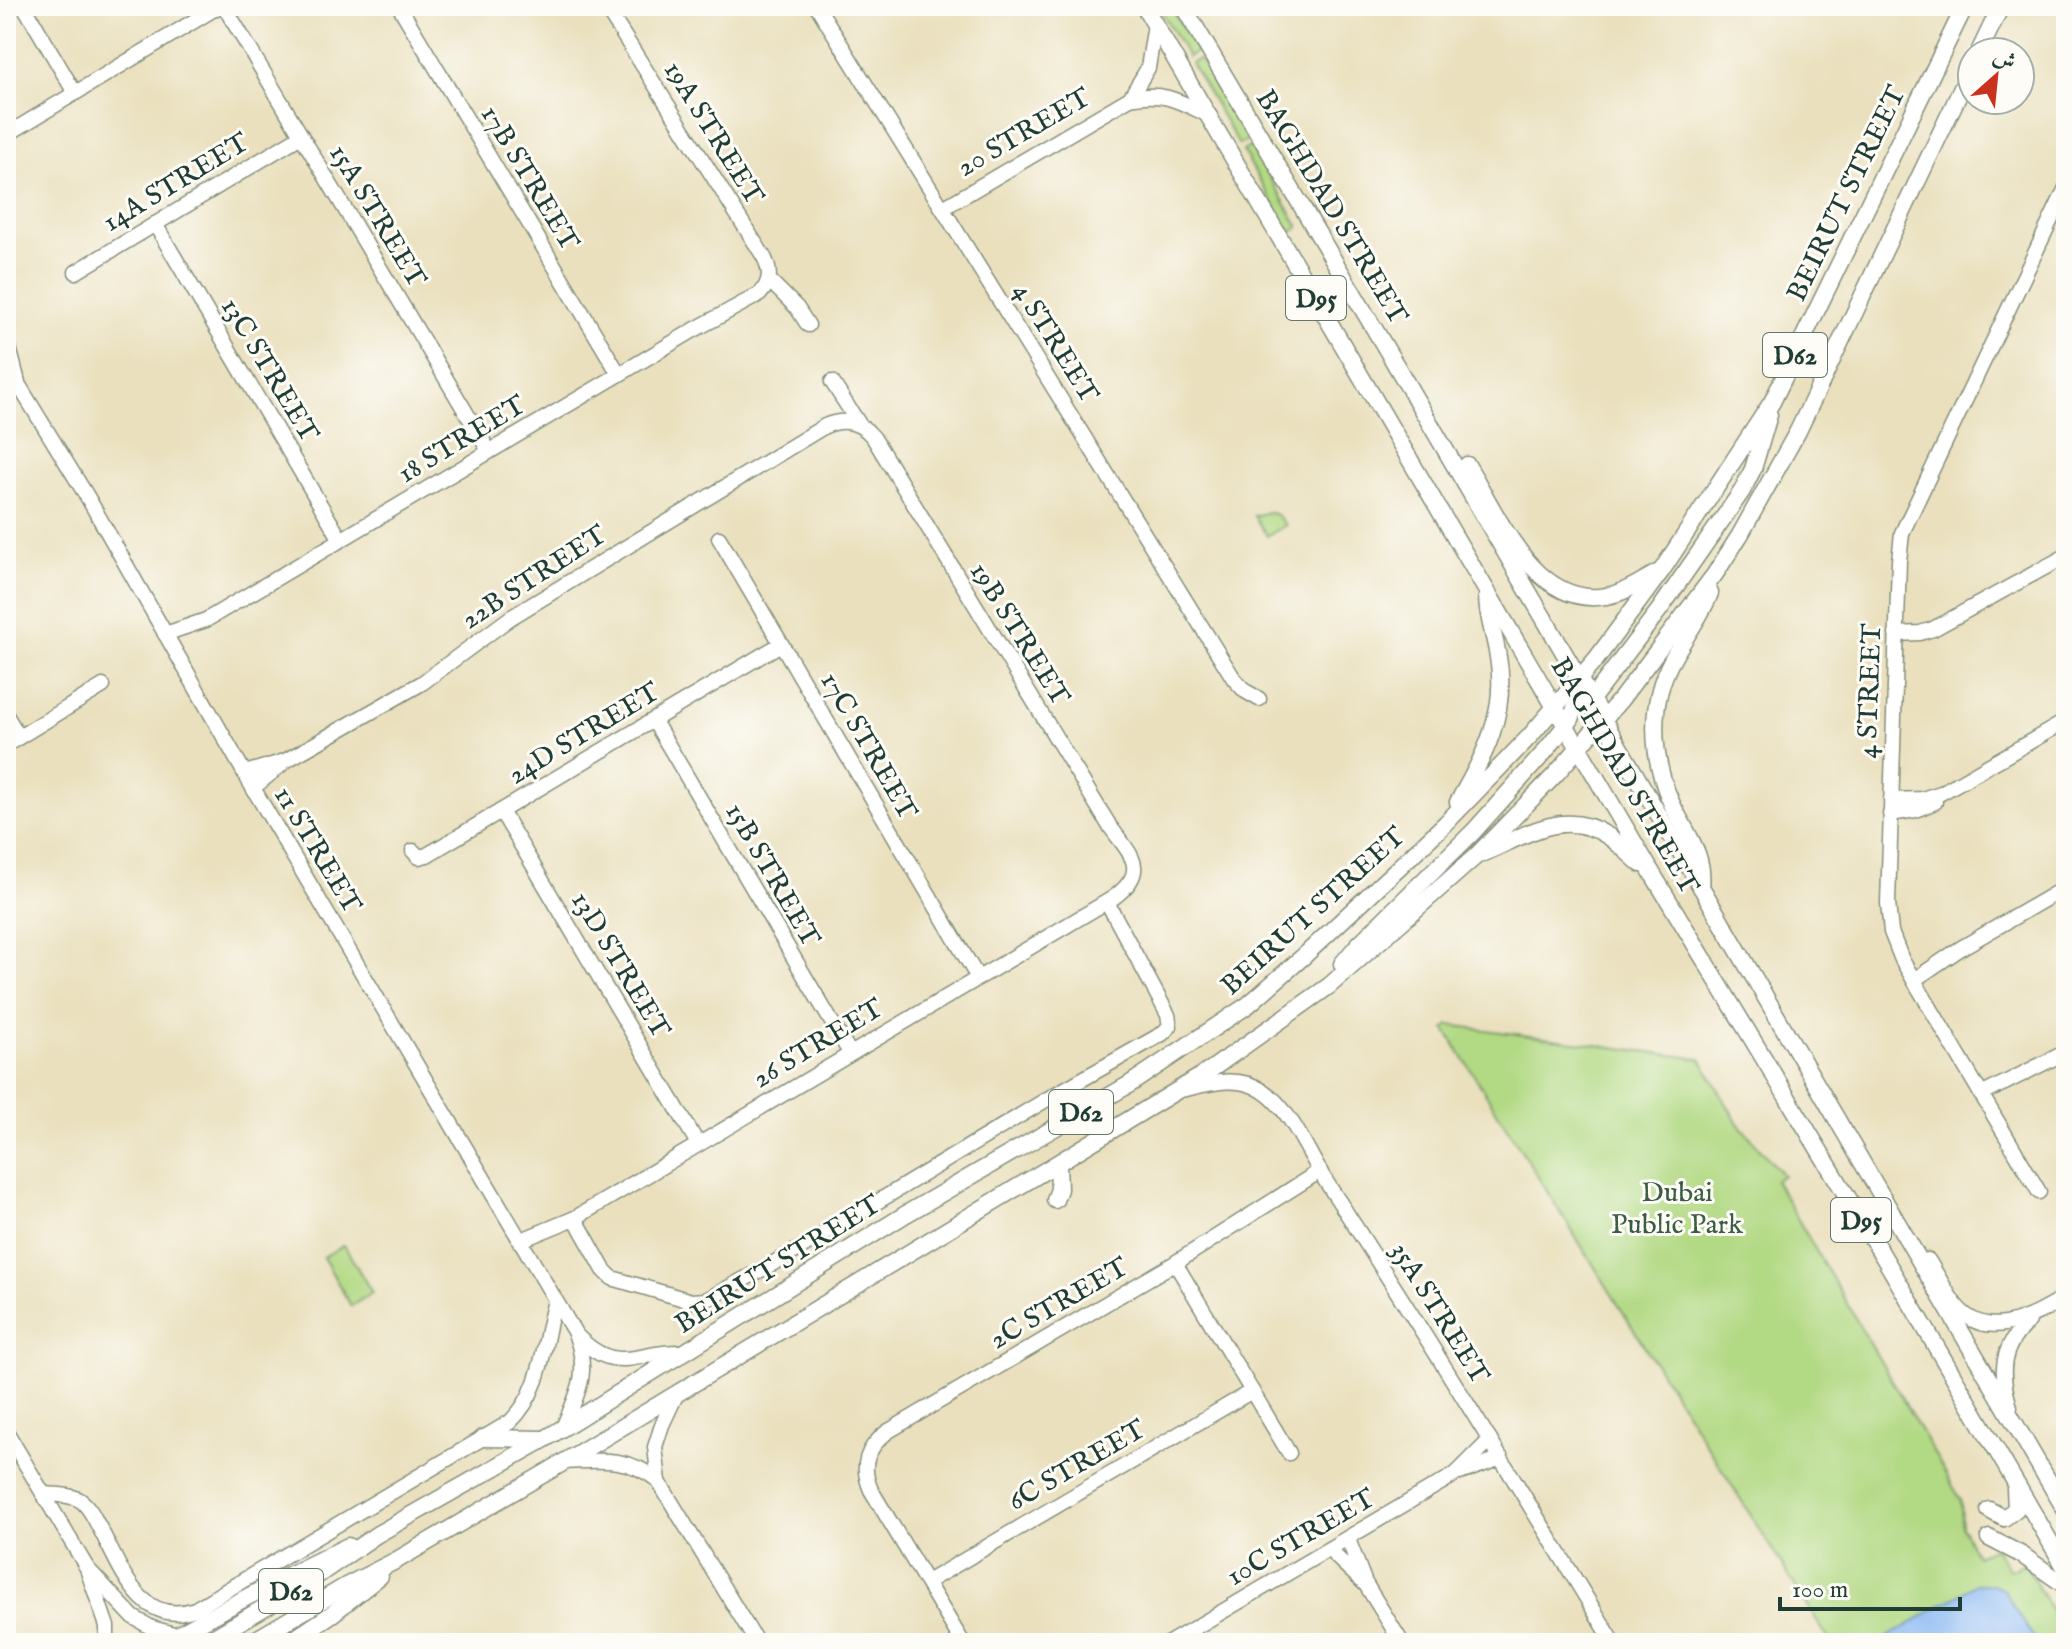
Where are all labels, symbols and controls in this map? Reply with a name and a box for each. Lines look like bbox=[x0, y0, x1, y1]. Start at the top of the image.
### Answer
north arrow bbox=[1956, 36, 2036, 116]
text: ش bbox=[1988, 43, 2020, 77]
street label: 19A STREET bbox=[655, 55, 771, 212]
street label: BEIRUT STREET bbox=[1780, 80, 1915, 308]
street label: 20 STREET bbox=[951, 81, 1098, 185]
street label: BAGHDAD STREET bbox=[1247, 84, 1415, 332]
street label: 17B STREET bbox=[472, 99, 586, 258]
street label: 14A STREET bbox=[97, 126, 256, 240]
street label: 15A STREET bbox=[320, 138, 434, 295]
road number: D95 bbox=[1286, 276, 1346, 320]
street label: 4 STREET bbox=[1004, 277, 1106, 410]
street label: 13C STREET bbox=[212, 292, 326, 449]
road number: D62 bbox=[1763, 333, 1827, 377]
street label: 18 STREET bbox=[392, 388, 533, 492]
street label: 22B STREET bbox=[455, 518, 614, 638]
street label: 19B STREET bbox=[961, 556, 1077, 713]
street label: 4 STREET bbox=[1851, 622, 1890, 759]
street label: BAGHDAD STREET bbox=[1542, 652, 1706, 901]
street label: 17C STREET bbox=[811, 666, 924, 827]
street label: 24D STREET bbox=[502, 675, 667, 793]
street label: 11 STREET bbox=[265, 780, 369, 921]
street label: 15B STREET bbox=[717, 797, 827, 954]
street label: BEIRUT STREET bbox=[1214, 820, 1413, 1004]
street label: 13D STREET bbox=[562, 886, 678, 1045]
street label: 26 STREET bbox=[747, 991, 890, 1097]
road number: D62 bbox=[1049, 1090, 1113, 1134]
park label: Dubai Public Park bbox=[1611, 1176, 1744, 1243]
street label: BEIRUT STREET bbox=[669, 1187, 888, 1342]
road number: D95 bbox=[1831, 1198, 1891, 1242]
street label: 35A STREET bbox=[1381, 1236, 1497, 1391]
street label: 2C STREET bbox=[984, 1250, 1135, 1358]
street label: 6C STREET bbox=[1002, 1412, 1153, 1520]
street label: 10C STREET bbox=[1221, 1481, 1382, 1595]
scale bar bbox=[1780, 1561, 1960, 1611]
road number: D62 bbox=[259, 1569, 323, 1613]
text: 100 m bbox=[1792, 1575, 1848, 1606]

